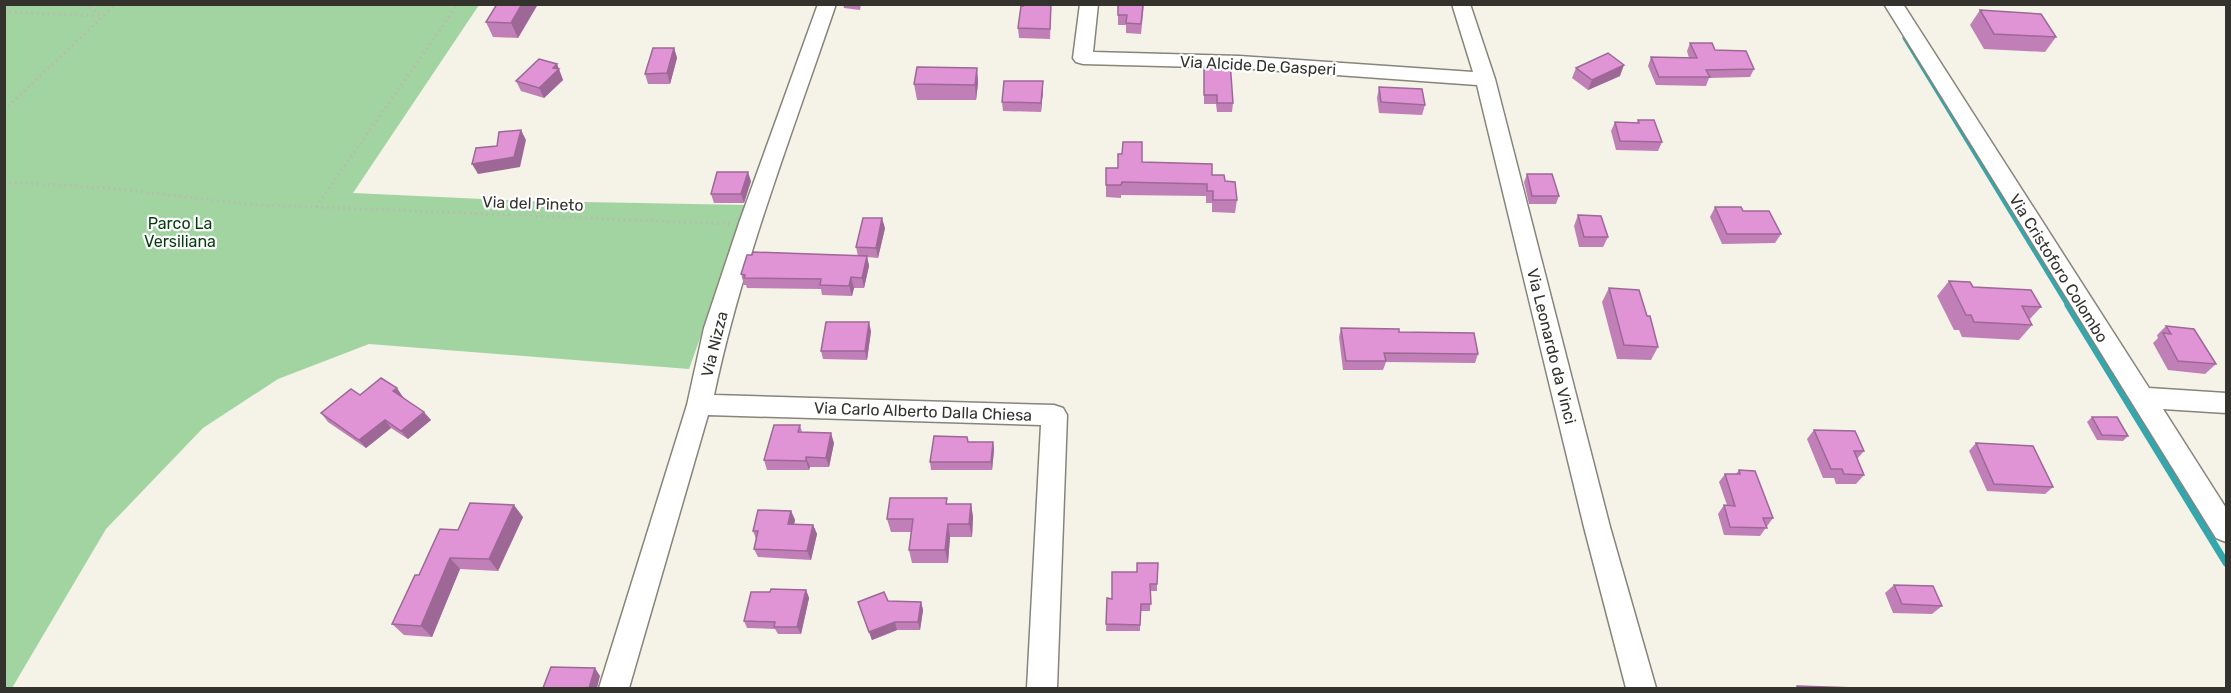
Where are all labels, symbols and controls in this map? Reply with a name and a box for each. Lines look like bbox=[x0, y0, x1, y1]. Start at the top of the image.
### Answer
street label: Via Alcide De Gasperi bbox=[1179, 52, 1337, 79]
street label: Via Cristoforo Colombo bbox=[2005, 191, 2112, 346]
street label: Via del Pineto bbox=[482, 192, 584, 215]
park label: Parco La Versiliana bbox=[144, 214, 216, 251]
street label: Via Leonardo da Vinci bbox=[1523, 266, 1580, 426]
street label: Via Nizza bbox=[697, 309, 732, 379]
street label: Via Carlo Alberto Dalla Chiesa bbox=[814, 398, 1032, 425]

